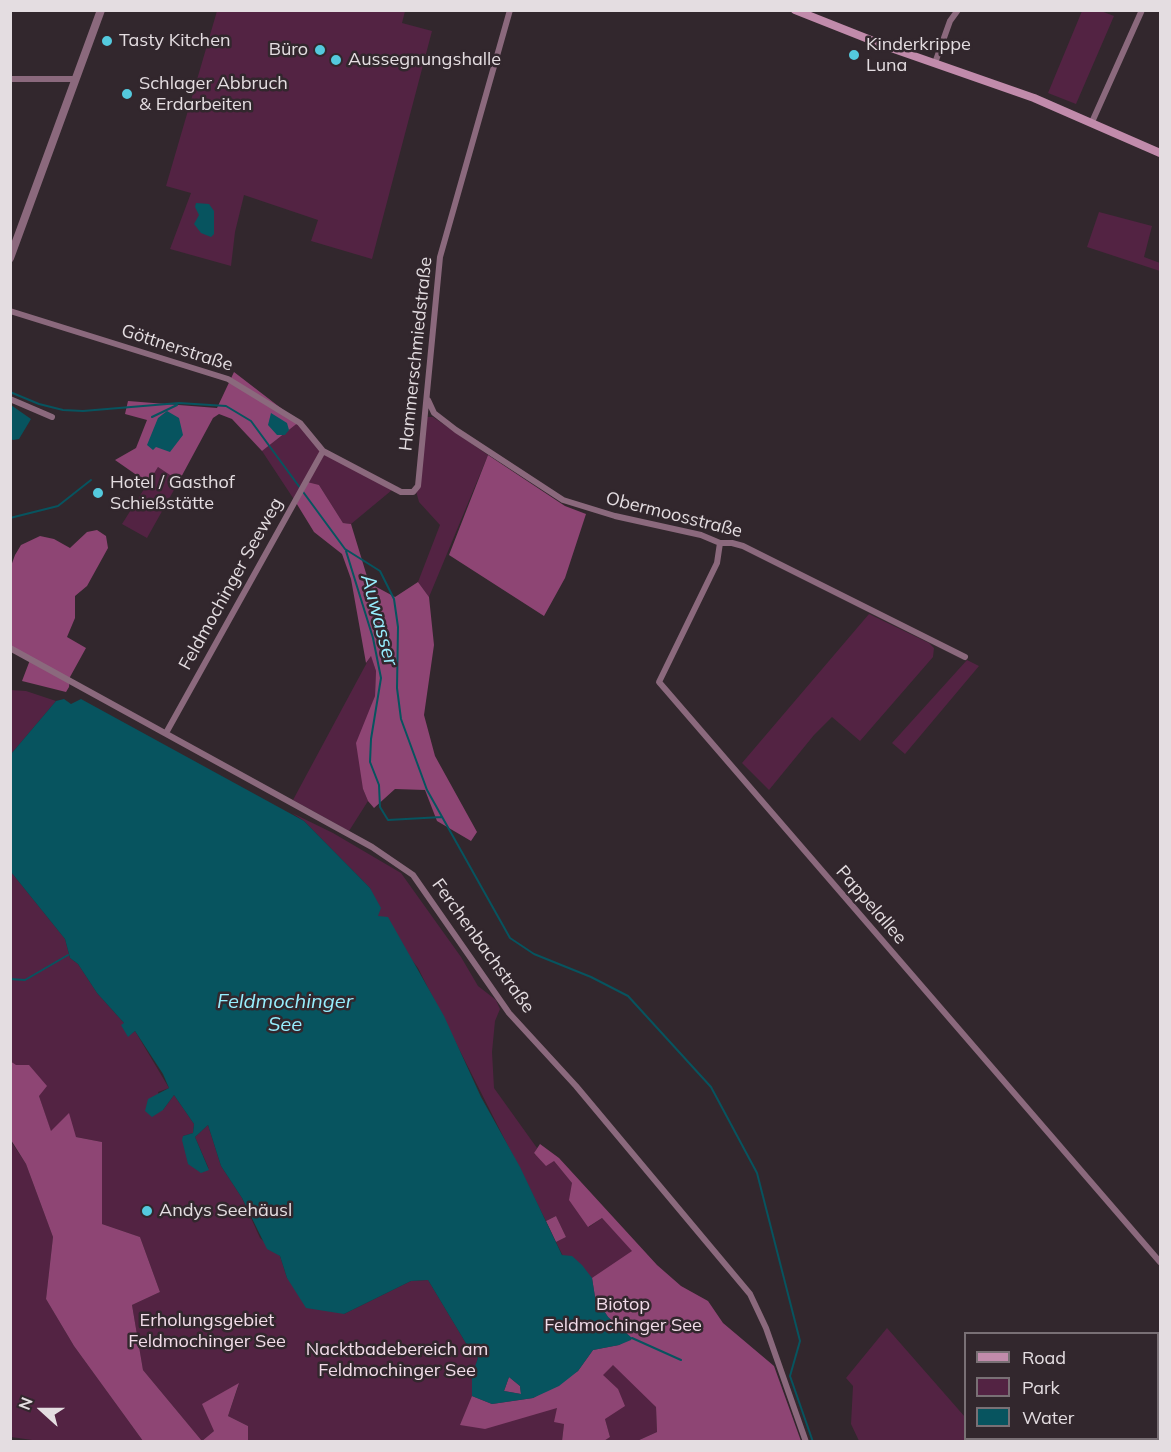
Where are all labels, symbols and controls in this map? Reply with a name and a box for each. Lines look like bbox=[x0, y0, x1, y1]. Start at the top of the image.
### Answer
place label: Tasty Kitchen bbox=[119, 30, 231, 52]
marker: Tasty Kitchen bbox=[100, 34, 114, 48]
place label: Kinderkrippe Luna bbox=[866, 34, 971, 76]
place label: Büro bbox=[269, 39, 308, 61]
marker: Büro bbox=[313, 43, 327, 57]
marker: Kinderkrippe Luna bbox=[847, 48, 861, 62]
place label: Aussegnungshalle bbox=[348, 49, 501, 71]
marker: Aussegnungshalle bbox=[329, 53, 343, 67]
place label: Schlager Abbruch & Erdarbeiten bbox=[139, 73, 288, 116]
marker: Schlager Abbruch & Erdarbeiten bbox=[120, 87, 134, 101]
street label: Hammerschmiedstraße bbox=[395, 256, 437, 452]
street label: Göttnerstraße bbox=[118, 320, 236, 376]
place label: Hotel / Gasthof Schießstätte bbox=[110, 472, 235, 514]
marker: Hotel / Gasthof Schießstätte bbox=[91, 486, 105, 500]
street label: Obermoosstraße bbox=[604, 488, 744, 542]
street label: Feldmochinger Seeweg bbox=[175, 494, 287, 674]
water label: Auwasser bbox=[355, 572, 403, 668]
street label: Pappelallee bbox=[831, 861, 911, 949]
street label: Ferchenbachstraße bbox=[427, 875, 539, 1017]
water label: Feldmochinger See bbox=[217, 990, 353, 1037]
place label: Andys Seehäusl bbox=[159, 1200, 292, 1222]
marker: Andys Seehäusl bbox=[140, 1204, 154, 1218]
park label: Biotop Feldmochinger See bbox=[544, 1294, 702, 1336]
park label: Erholungsgebiet Feldmochinger See bbox=[128, 1310, 286, 1352]
legend bbox=[964, 1332, 1159, 1440]
park label: Nacktbadebereich am Feldmochinger See bbox=[306, 1339, 488, 1382]
text: Road bbox=[1022, 1346, 1066, 1369]
text: Park bbox=[1022, 1376, 1060, 1399]
north arrow bbox=[12, 1380, 72, 1440]
text: N bbox=[14, 1394, 37, 1413]
text: Water bbox=[1022, 1406, 1074, 1429]

